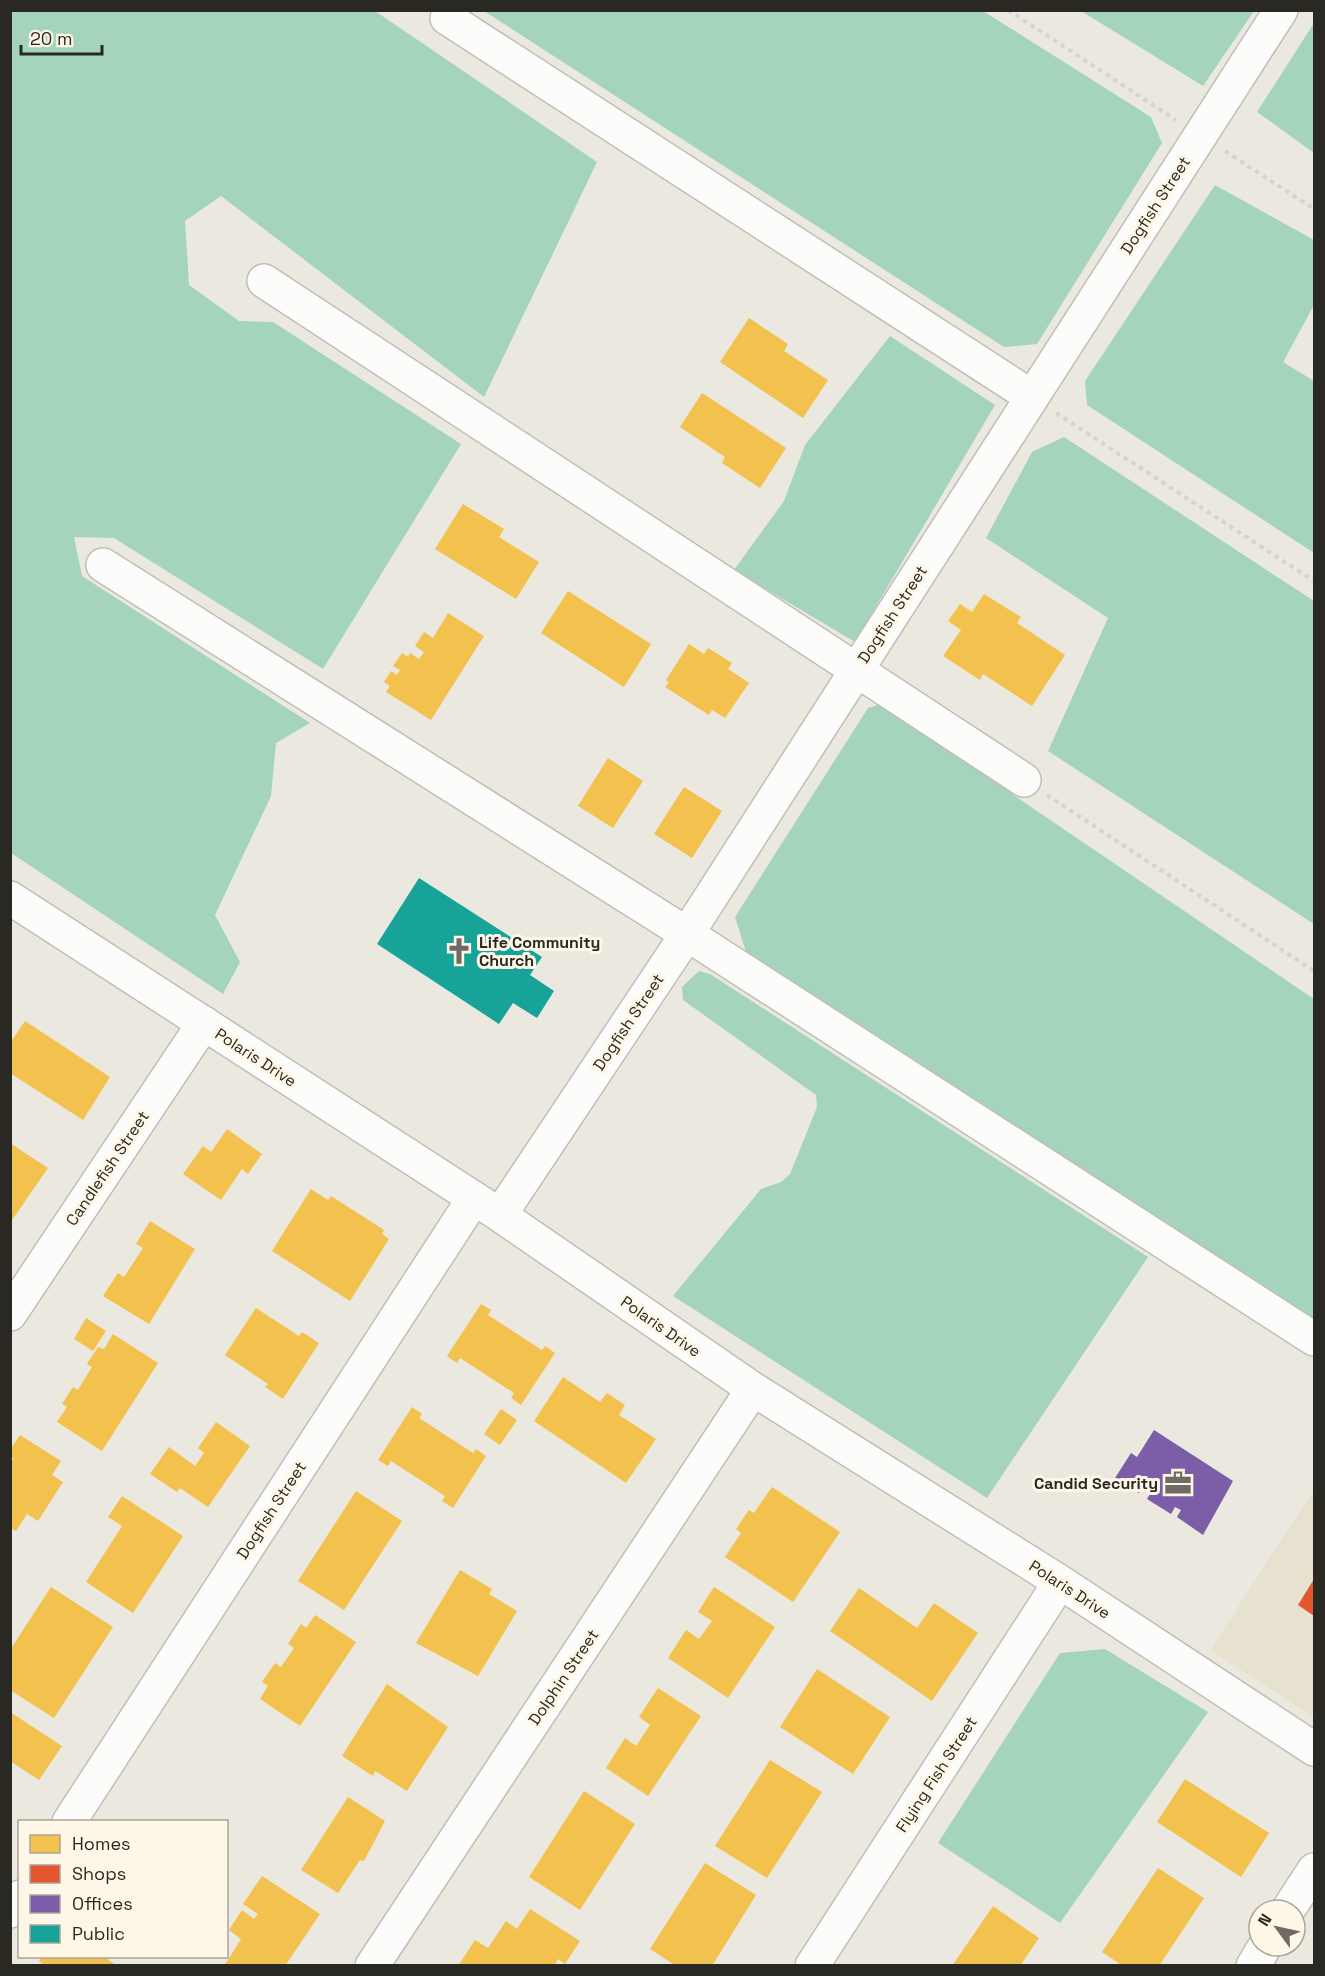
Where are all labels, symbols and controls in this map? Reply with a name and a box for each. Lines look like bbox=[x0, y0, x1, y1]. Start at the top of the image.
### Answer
scale bar bbox=[21, 18, 102, 56]
text: 20 m bbox=[30, 27, 73, 50]
street label: Dogfish Street bbox=[1116, 152, 1195, 258]
street label: Dogfish Street bbox=[853, 561, 932, 667]
place label: Life Community Church bbox=[479, 932, 600, 971]
church icon: Life Community Church bbox=[444, 936, 474, 966]
street label: Dogfish Street bbox=[588, 970, 669, 1075]
street label: Polaris Drive bbox=[211, 1023, 301, 1092]
street label: Candlefish Street bbox=[61, 1107, 154, 1230]
street label: Polaris Drive bbox=[617, 1291, 705, 1362]
street label: Dogfish Street bbox=[232, 1457, 311, 1563]
office icon: Candid Security bbox=[1163, 1468, 1193, 1498]
place label: Candid Security bbox=[1034, 1473, 1158, 1494]
street label: Polaris Drive bbox=[1025, 1555, 1115, 1624]
street label: Dolphin Street bbox=[524, 1625, 603, 1729]
street label: Flying Fish Street bbox=[891, 1712, 982, 1836]
legend bbox=[18, 1820, 228, 1958]
text: Homes bbox=[72, 1832, 131, 1855]
text: Shops bbox=[72, 1862, 126, 1885]
text: Offices bbox=[72, 1892, 133, 1915]
north arrow bbox=[1247, 1898, 1307, 1958]
text: N bbox=[1253, 1910, 1277, 1930]
text: Public bbox=[72, 1922, 125, 1945]

